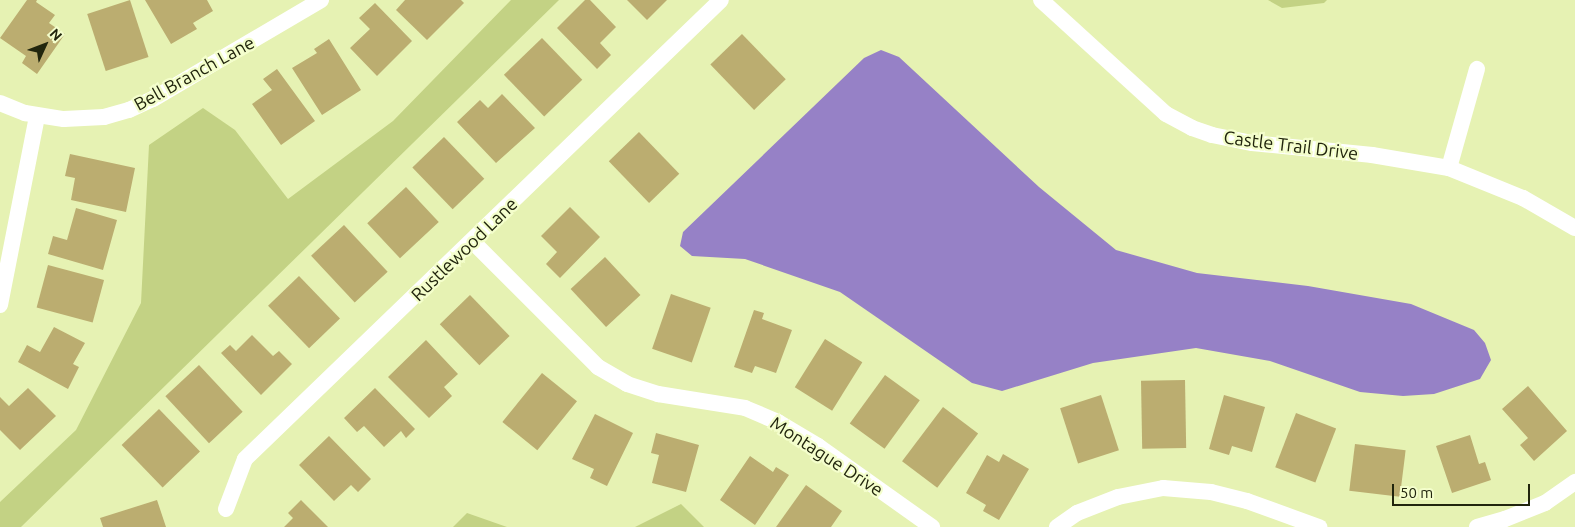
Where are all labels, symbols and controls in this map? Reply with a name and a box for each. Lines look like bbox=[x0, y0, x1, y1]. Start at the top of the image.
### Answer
north arrow bbox=[20, 20, 70, 70]
text: N bbox=[47, 25, 65, 44]
street label: Bell Branch Lane bbox=[130, 31, 258, 115]
street label: Castle Trail Drive bbox=[1223, 126, 1359, 164]
street label: Rustlewood Lane bbox=[406, 193, 522, 305]
street label: Montague Drive bbox=[767, 412, 887, 500]
scale bar bbox=[1395, 474, 1532, 506]
text: 50 m bbox=[1400, 484, 1433, 501]

